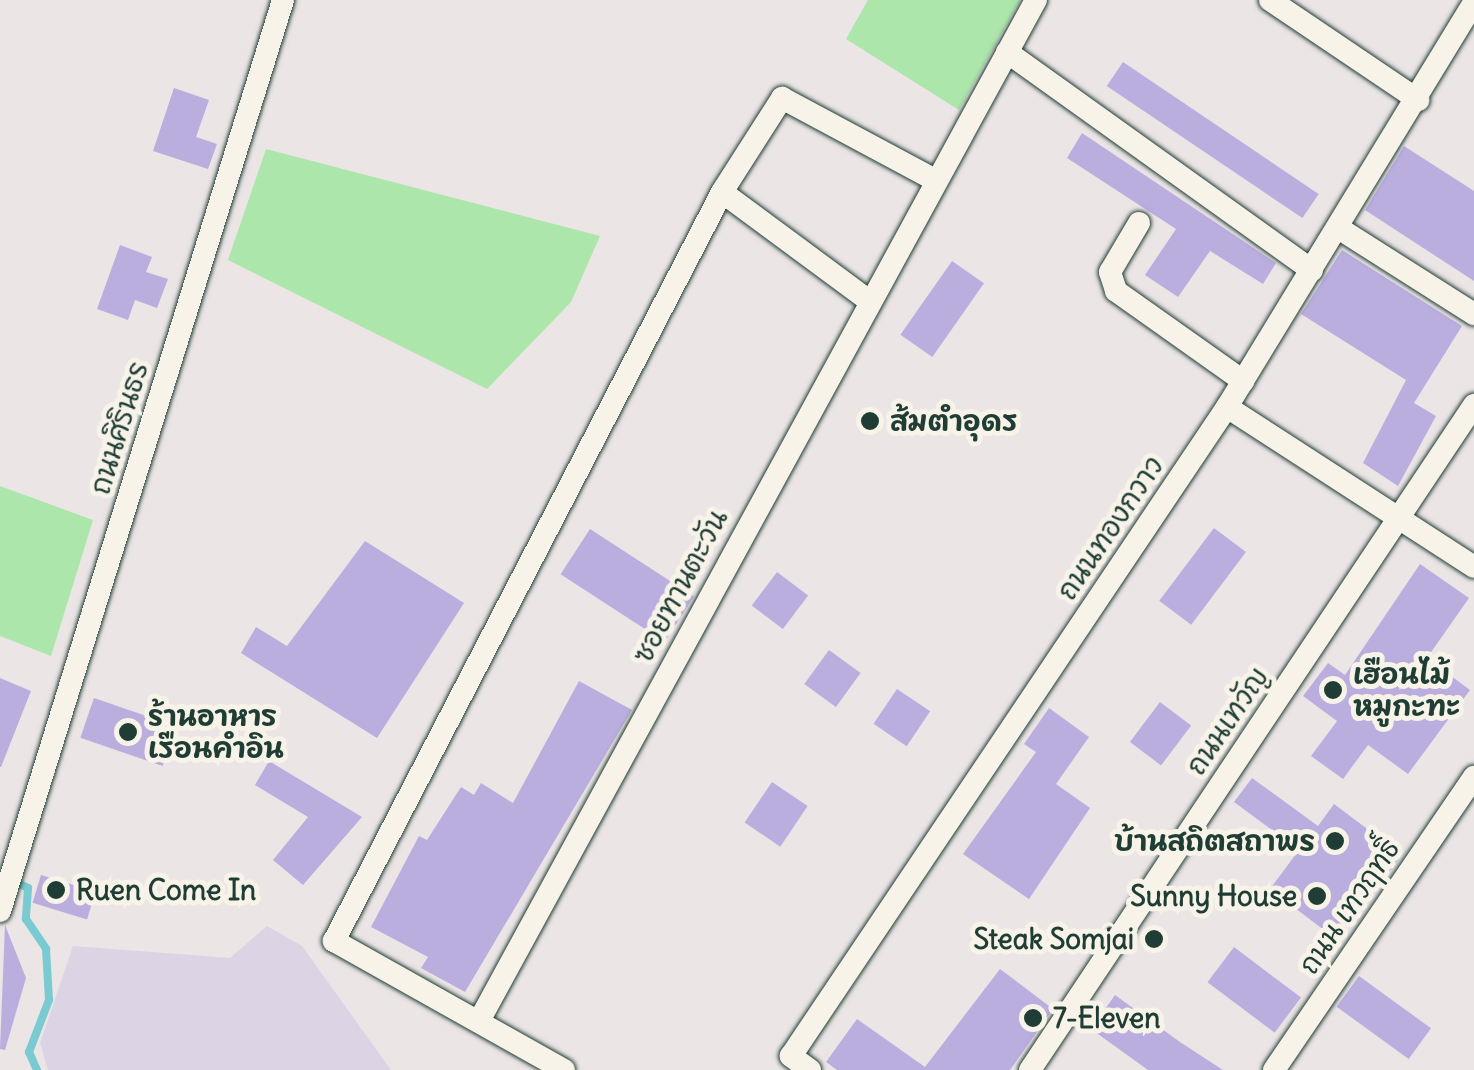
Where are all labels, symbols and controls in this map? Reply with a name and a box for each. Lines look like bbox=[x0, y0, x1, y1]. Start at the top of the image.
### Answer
street label: ถนนศิรินธร bbox=[83, 358, 155, 498]
place label: ส้มตำอุดร bbox=[890, 404, 1017, 438]
marker: ส้มตำอุดร bbox=[859, 410, 881, 432]
street label: ถนนทองกวาว bbox=[1050, 450, 1170, 606]
street label: ซอยทานตะวัน bbox=[625, 503, 735, 669]
place label: เฮือนไม้ หมูกะทะ bbox=[1353, 657, 1460, 723]
street label: ถนนเทวัญ bbox=[1179, 661, 1275, 781]
marker: เฮือนไม้ หมูกะทะ bbox=[1322, 679, 1344, 701]
place label: ร้านอาหาร เรือนคำอิน bbox=[148, 699, 284, 765]
marker: ร้านอาหาร เรือนคำอิน bbox=[117, 721, 139, 743]
place label: บ้านสถิตสถาพร bbox=[1114, 824, 1315, 858]
marker: บ้านสถิตสถาพร bbox=[1324, 830, 1346, 852]
street label: ถนน เทวฤทธิ์ bbox=[1291, 832, 1407, 980]
place label: Ruen Come In bbox=[76, 873, 256, 907]
marker: Ruen Come In bbox=[45, 879, 67, 901]
place label: Sunny House bbox=[1130, 879, 1297, 913]
marker: Sunny House bbox=[1306, 885, 1328, 907]
place label: Steak Somjai bbox=[973, 922, 1134, 956]
marker: Steak Somjai bbox=[1143, 928, 1165, 950]
place label: 7-Eleven bbox=[1053, 1001, 1160, 1035]
marker: 7-Eleven bbox=[1022, 1007, 1044, 1029]

